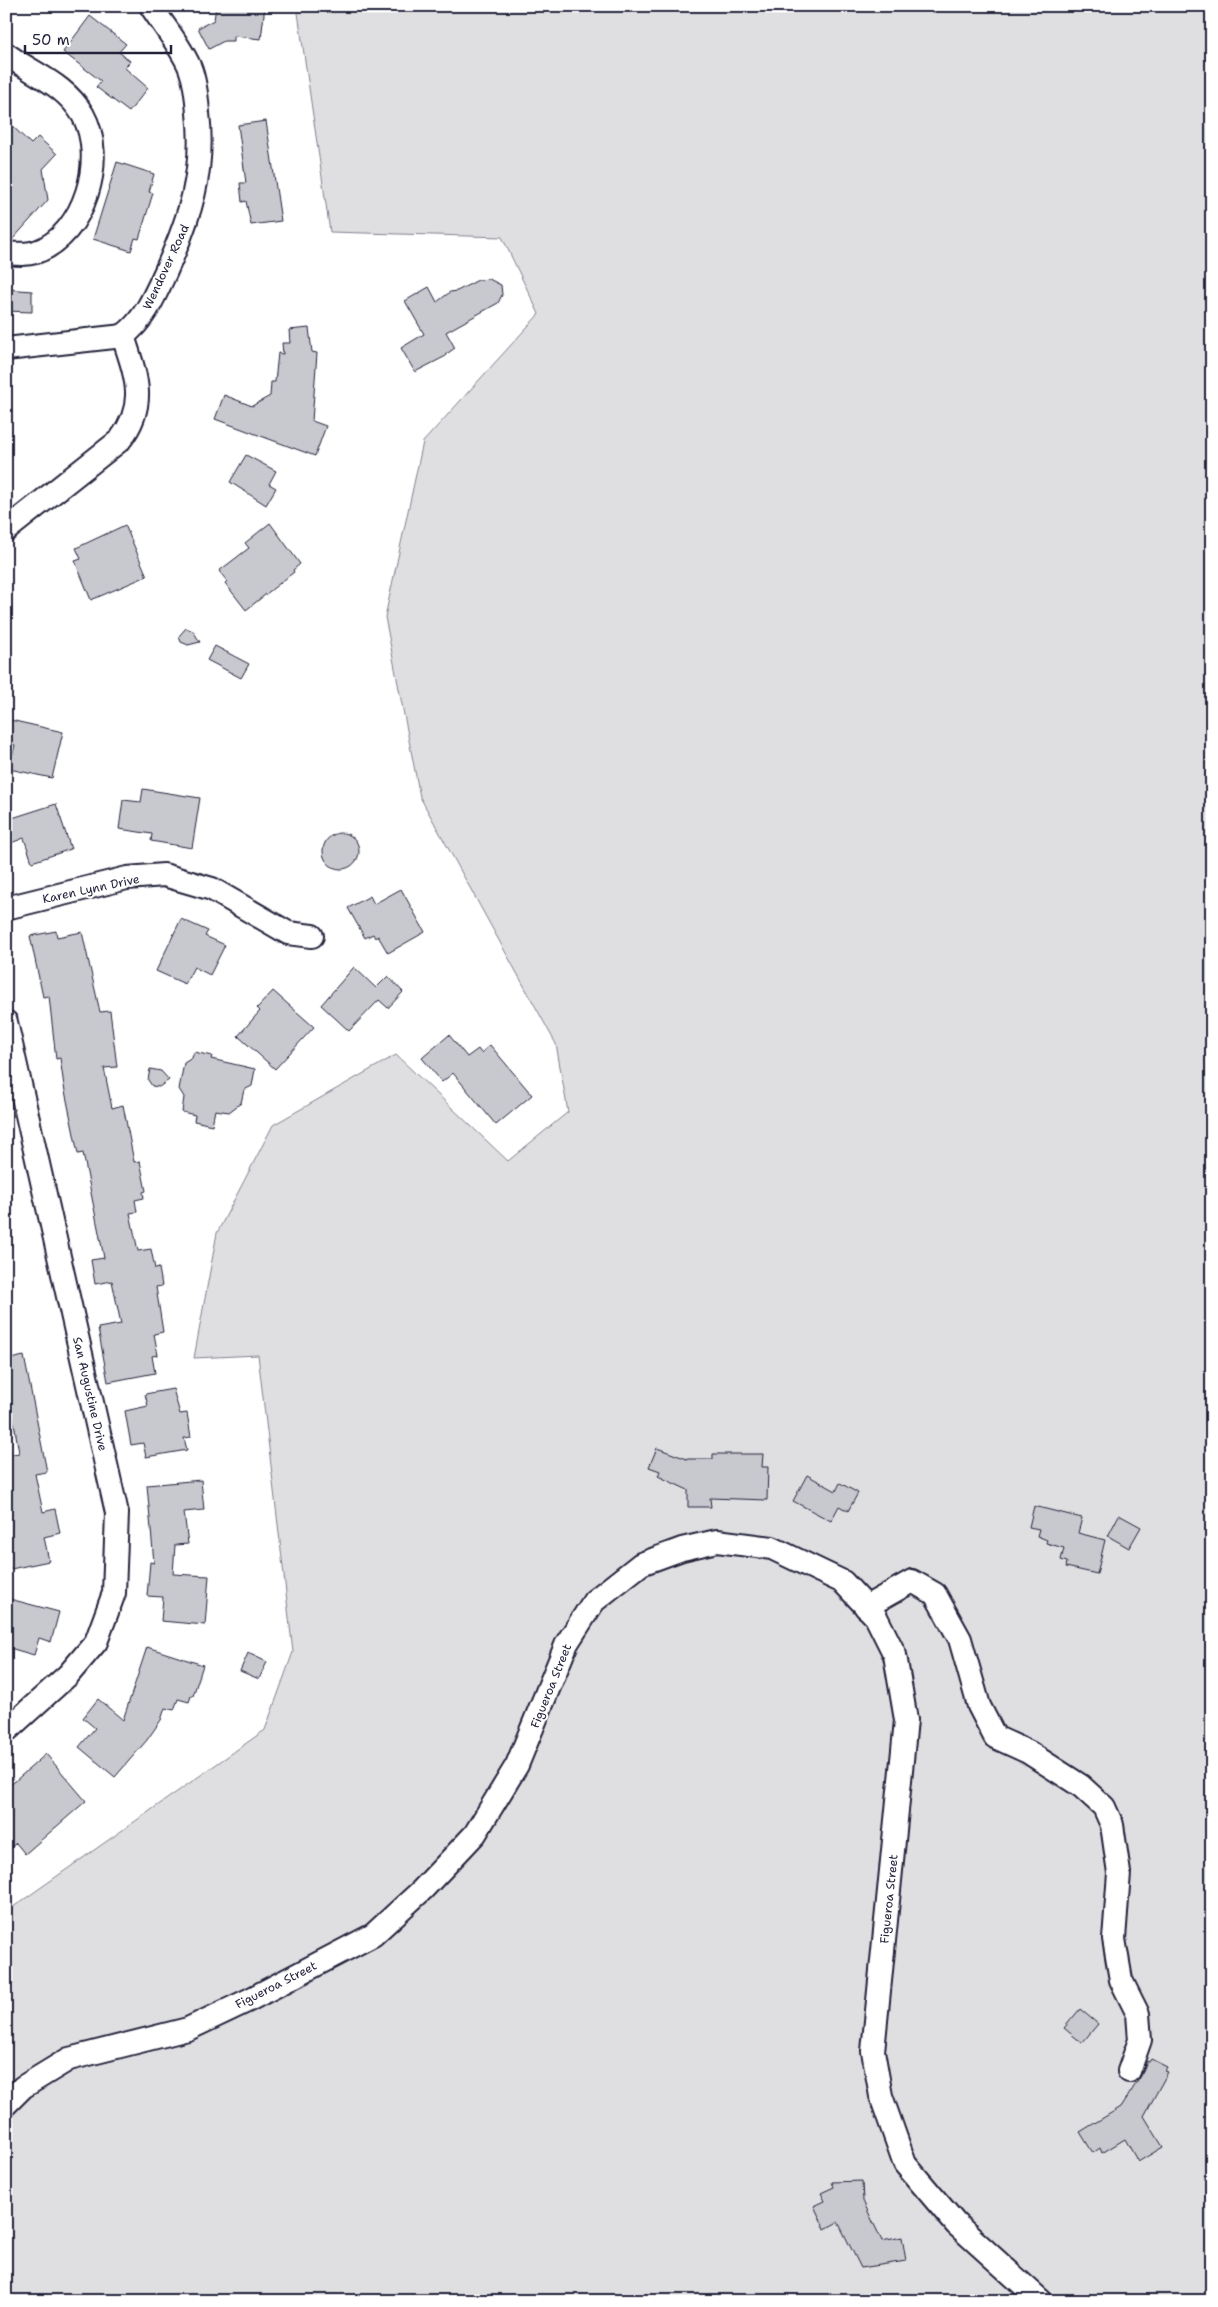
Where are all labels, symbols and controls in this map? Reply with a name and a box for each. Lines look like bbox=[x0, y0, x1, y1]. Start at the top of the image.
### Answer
scale bar bbox=[25, 22, 171, 54]
text: 50 m bbox=[32, 30, 70, 50]
street label: Wendover Road bbox=[139, 221, 193, 312]
street label: Karen Lynn Drive bbox=[41, 871, 141, 907]
street label: San Augustine Drive bbox=[69, 1335, 111, 1453]
street label: Figueroa Street bbox=[527, 1641, 575, 1731]
street label: Figueroa Street bbox=[876, 1854, 902, 1944]
street label: Figueroa Street bbox=[232, 1958, 320, 2012]

